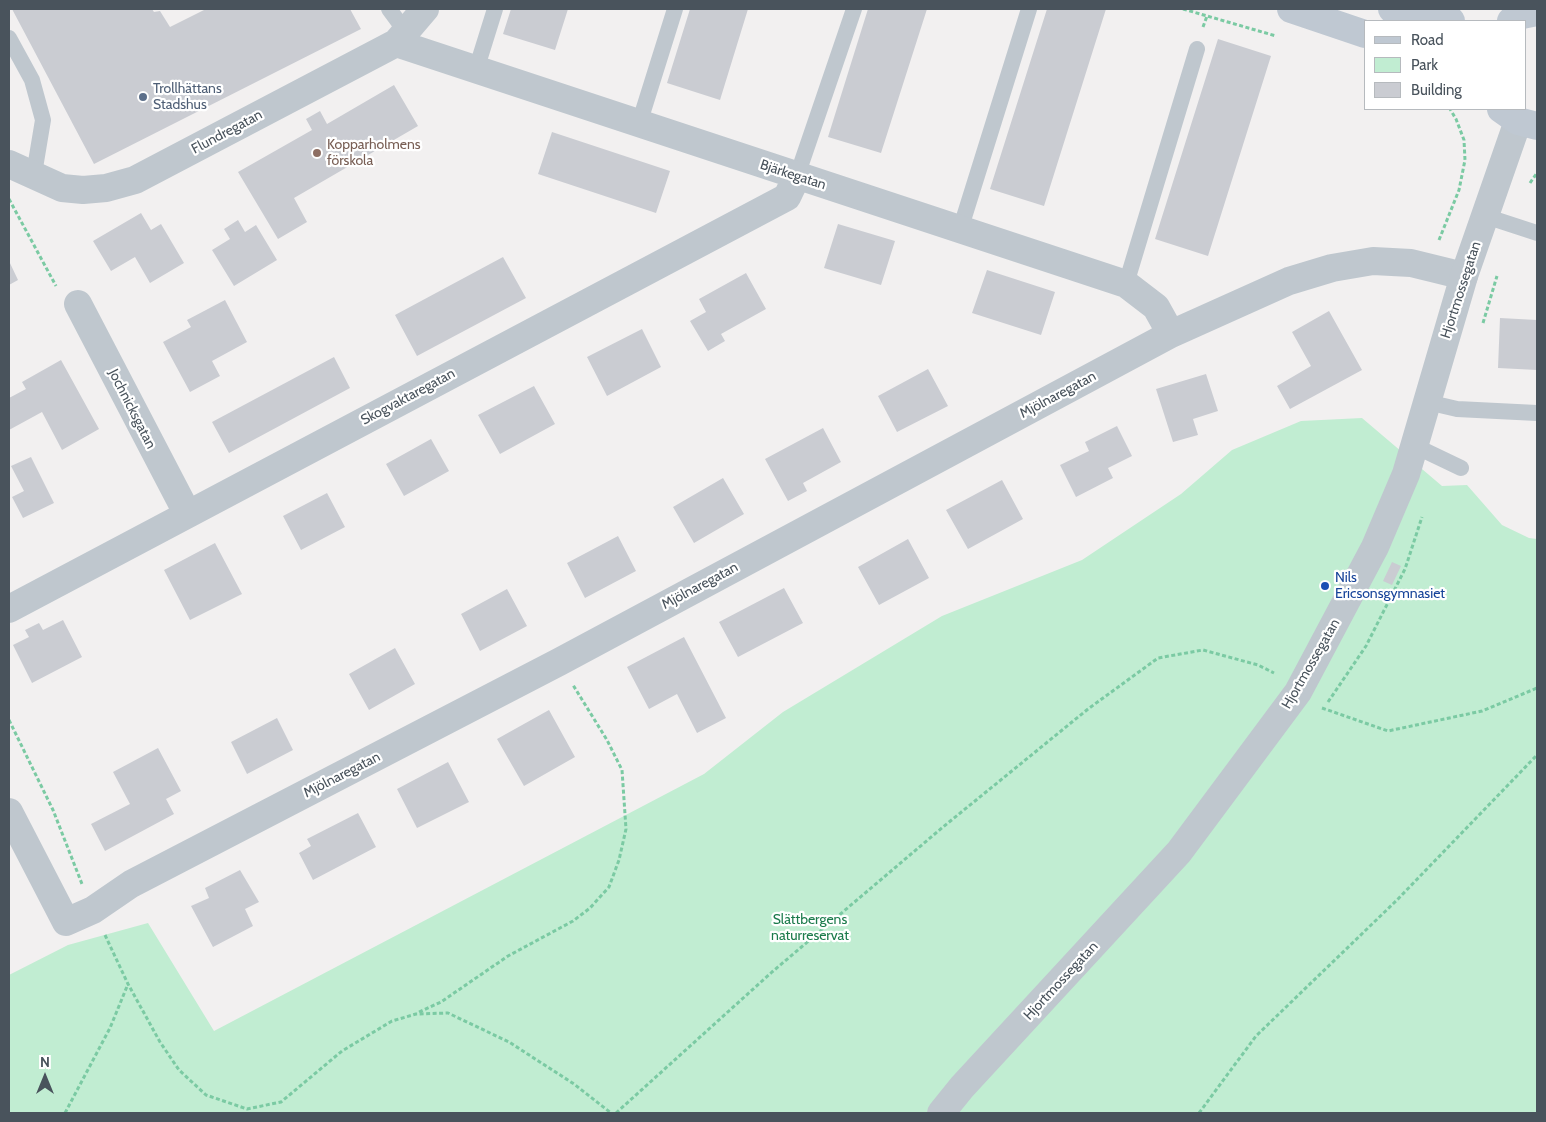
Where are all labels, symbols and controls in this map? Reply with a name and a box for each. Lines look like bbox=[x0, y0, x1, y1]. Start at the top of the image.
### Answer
legend bbox=[1364, 20, 1526, 110]
text: Road bbox=[1411, 31, 1444, 49]
text: Park bbox=[1411, 56, 1438, 74]
place label: Trollhättans Stadshus bbox=[153, 81, 222, 114]
text: Building bbox=[1411, 81, 1462, 99]
marker: Trollhättans Stadshus bbox=[137, 91, 149, 103]
street label: Flundregatan bbox=[189, 106, 265, 158]
place label: Kopparholmens förskola bbox=[327, 137, 421, 170]
marker: Kopparholmens förskola bbox=[311, 147, 323, 159]
street label: Bjärkegatan bbox=[758, 156, 828, 194]
street label: Hjortmossegatan bbox=[1437, 239, 1485, 341]
street label: Skogvaktaregatan bbox=[358, 365, 458, 429]
street label: Jochnicksgatan bbox=[105, 366, 159, 452]
street label: Mjölnaregatan bbox=[1017, 368, 1099, 422]
street label: Mjölnaregatan bbox=[659, 559, 741, 613]
place label: Nils Ericsonsgymnasiet bbox=[1335, 570, 1445, 602]
marker: Nils Ericsonsgymnasiet bbox=[1319, 580, 1331, 592]
street label: Hjortmossegatan bbox=[1278, 616, 1344, 712]
street label: Mjölnaregatan bbox=[301, 748, 383, 802]
park label: Slättbergens naturreservat bbox=[771, 912, 849, 944]
street label: Hjortmossegatan bbox=[1020, 938, 1102, 1024]
north arrow bbox=[20, 1052, 70, 1102]
text: N bbox=[40, 1053, 50, 1071]

